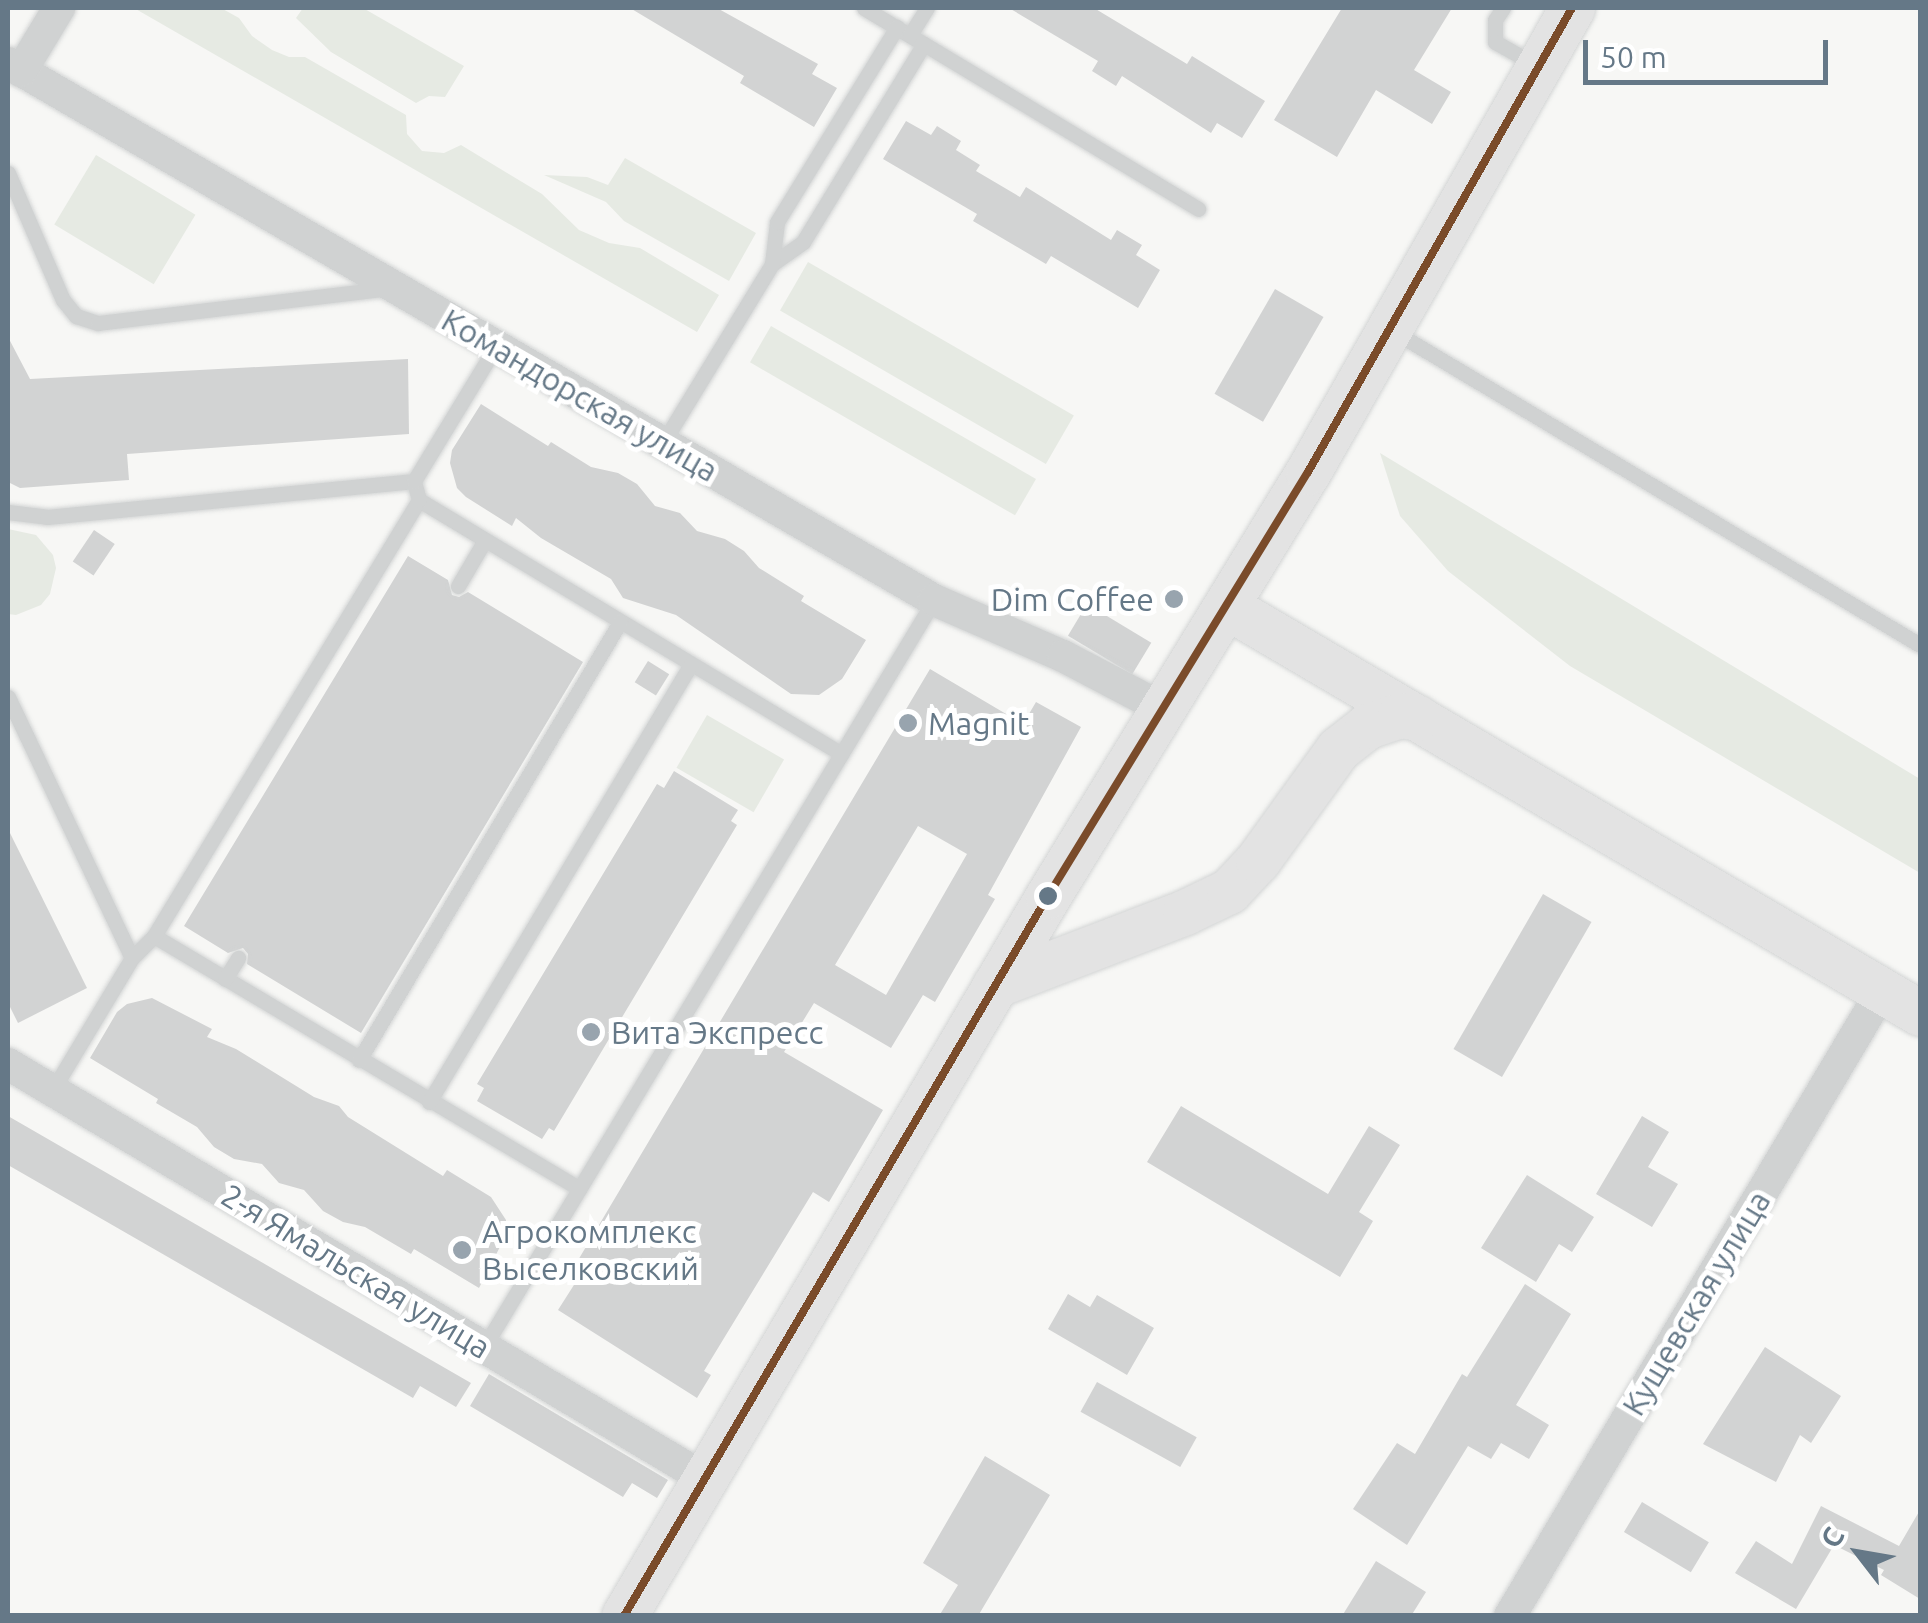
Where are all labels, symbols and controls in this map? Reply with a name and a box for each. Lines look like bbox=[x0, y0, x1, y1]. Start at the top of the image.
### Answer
scale bar bbox=[1588, 20, 1833, 82]
text: 50 m bbox=[1600, 40, 1667, 74]
street label: Командорская улица bbox=[435, 300, 725, 490]
place label: Dim Coffee bbox=[991, 580, 1154, 618]
marker: Dim Coffee bbox=[1163, 588, 1185, 610]
place label: Magnit bbox=[928, 704, 1029, 742]
marker: Magnit bbox=[897, 712, 919, 734]
unlabelled marker bbox=[1038, 886, 1058, 906]
place label: Вита Экспресс bbox=[611, 1013, 823, 1051]
marker: Вита Экспресс bbox=[580, 1021, 602, 1043]
street label: 2-я Ямальская улица bbox=[215, 1176, 497, 1366]
street label: Кущевская улица bbox=[1614, 1184, 1778, 1422]
place label: Агрокомплекс Выселковский bbox=[482, 1213, 699, 1288]
marker: Агрокомплекс Выселковский bbox=[451, 1239, 473, 1261]
north arrow bbox=[1808, 1503, 1908, 1603]
text: С bbox=[1814, 1522, 1850, 1553]

